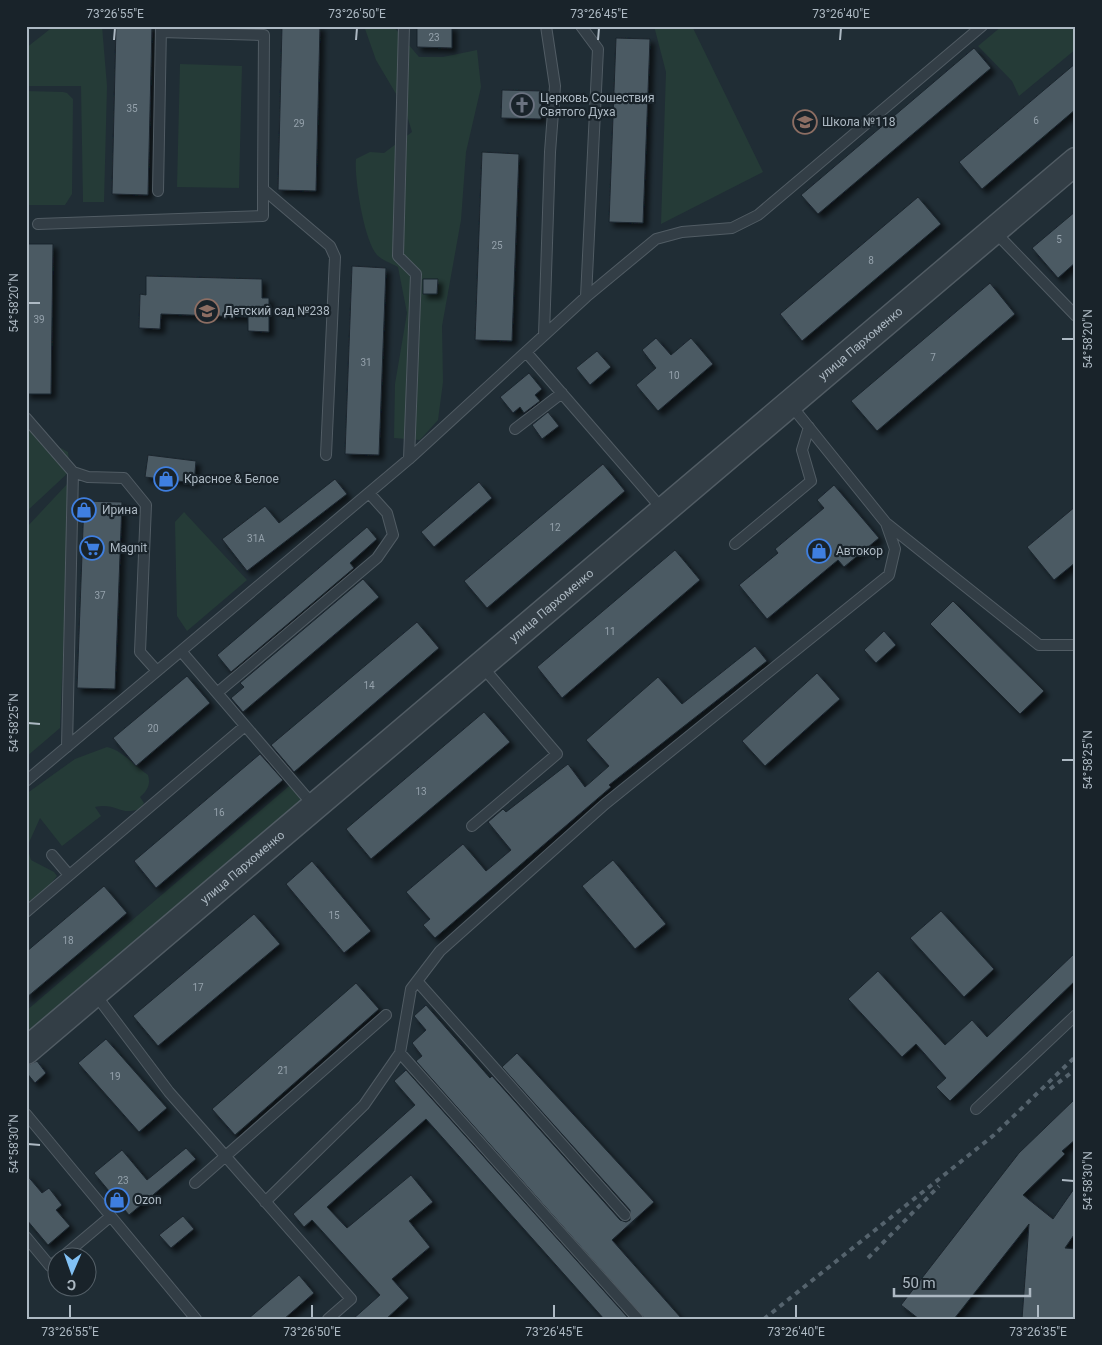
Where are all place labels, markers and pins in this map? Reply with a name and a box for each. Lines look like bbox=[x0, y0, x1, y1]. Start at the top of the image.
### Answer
place label: Церковь Сошествия Святого Духа bbox=[540, 91, 655, 119]
church icon: Церковь Сошествия Святого Духа bbox=[509, 92, 535, 118]
school or university icon: Школа №118 bbox=[792, 109, 818, 135]
place label: Школа №118 bbox=[822, 115, 896, 129]
school or university icon: Детский сад №238 bbox=[194, 298, 220, 324]
place label: Детский сад №238 bbox=[224, 304, 330, 318]
shop icon: Красное & Белое bbox=[153, 466, 179, 492]
place label: Красное & Белое bbox=[184, 472, 279, 486]
shop icon: Ирина bbox=[71, 497, 97, 523]
place label: Ирина bbox=[102, 503, 138, 517]
supermarket icon: Magnit bbox=[79, 535, 105, 561]
shop icon: Автокор bbox=[806, 538, 832, 564]
place label: Magnit bbox=[110, 541, 147, 555]
place label: Автокор bbox=[836, 544, 883, 558]
shop icon: Ozon bbox=[104, 1187, 130, 1213]
place label: Ozon bbox=[134, 1193, 162, 1207]

